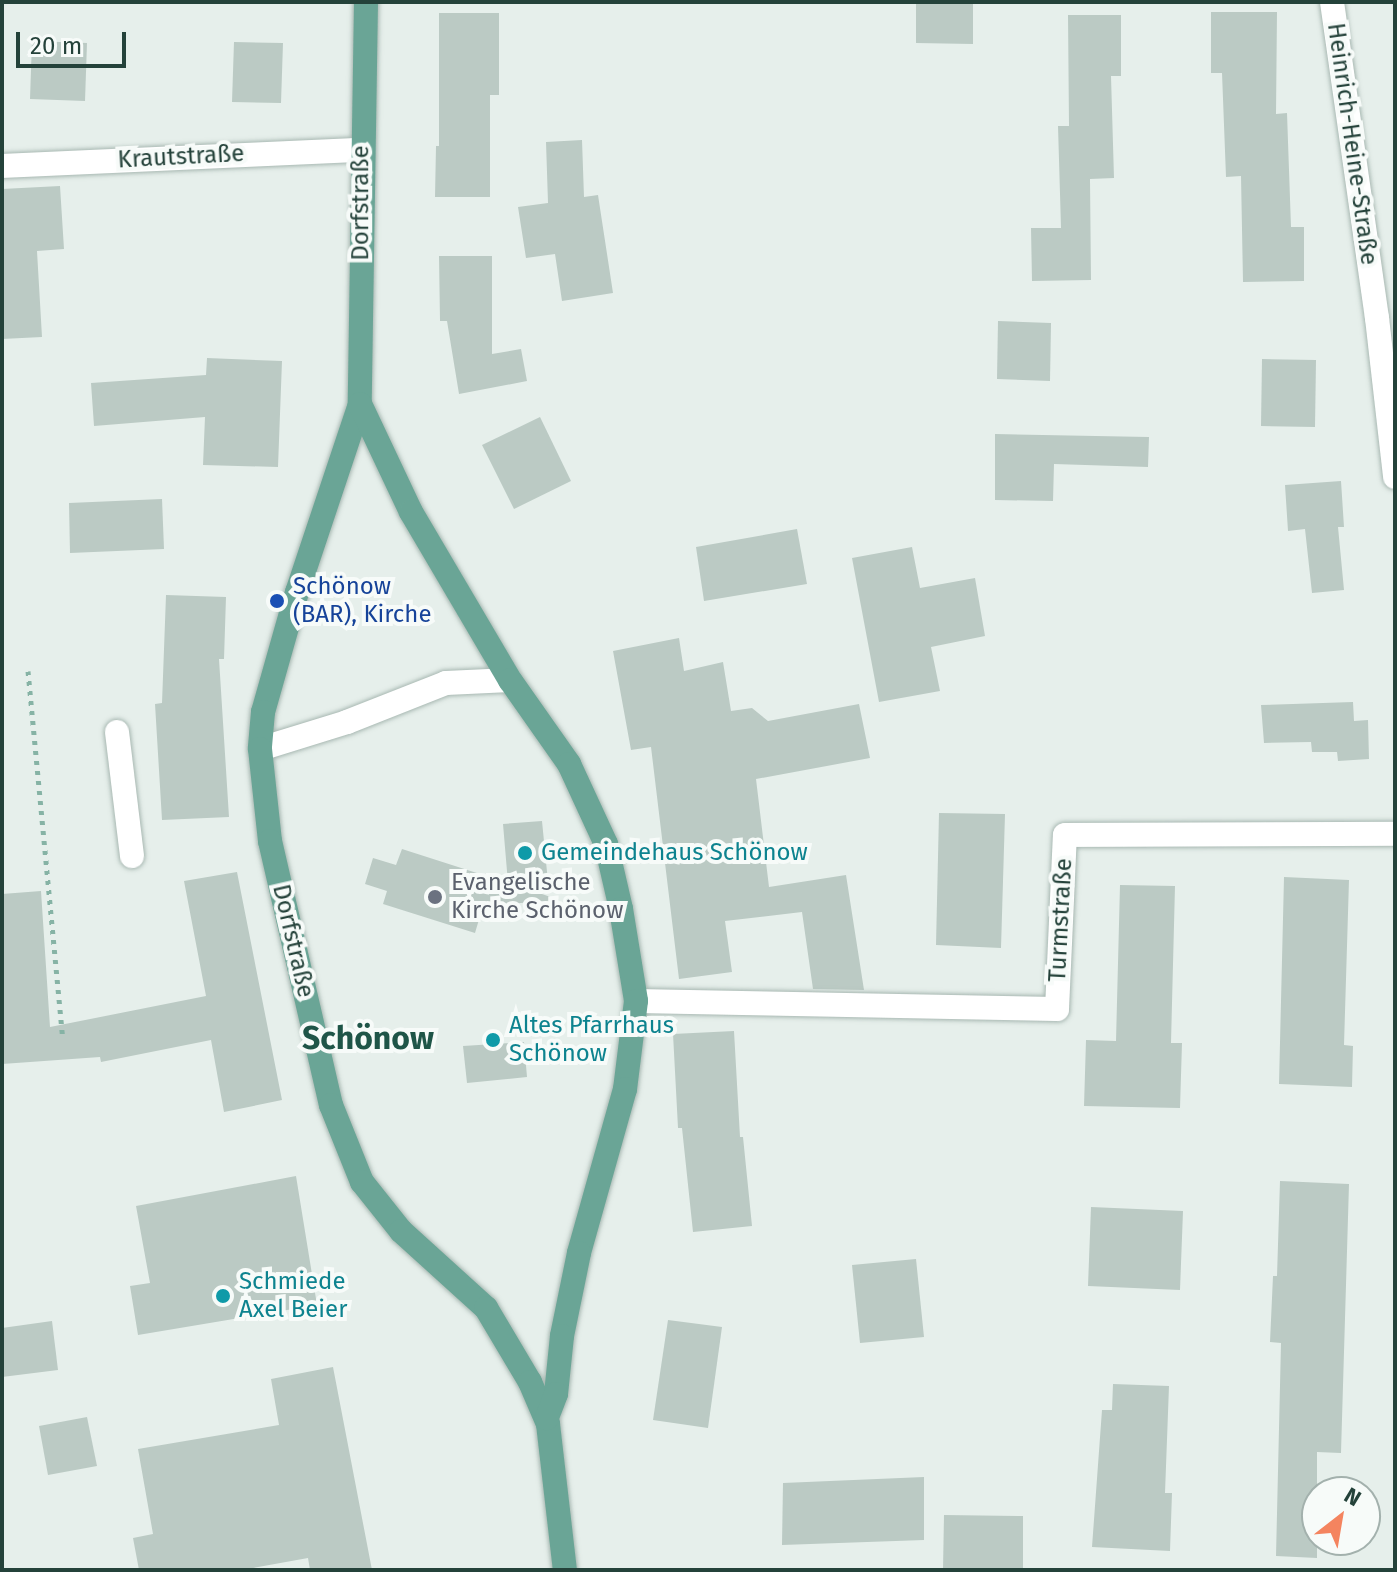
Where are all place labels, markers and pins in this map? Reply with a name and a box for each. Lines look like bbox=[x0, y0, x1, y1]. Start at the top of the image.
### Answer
place label: Schönow (BAR), Kirche bbox=[293, 573, 431, 629]
marker: Schönow (BAR), Kirche bbox=[268, 592, 286, 610]
place label: Gemeindehaus Schönow bbox=[541, 839, 808, 867]
marker: Gemeindehaus Schönow bbox=[516, 844, 534, 862]
place label: Evangelische Kirche Schönow bbox=[451, 869, 623, 925]
marker: Evangelische Kirche Schönow bbox=[426, 888, 444, 906]
place label: Altes Pfarrhaus Schönow bbox=[509, 1012, 674, 1068]
marker: Altes Pfarrhaus Schönow bbox=[484, 1031, 502, 1049]
place label: Schmiede Axel Beier bbox=[239, 1268, 347, 1324]
marker: Schmiede Axel Beier bbox=[214, 1287, 232, 1305]

